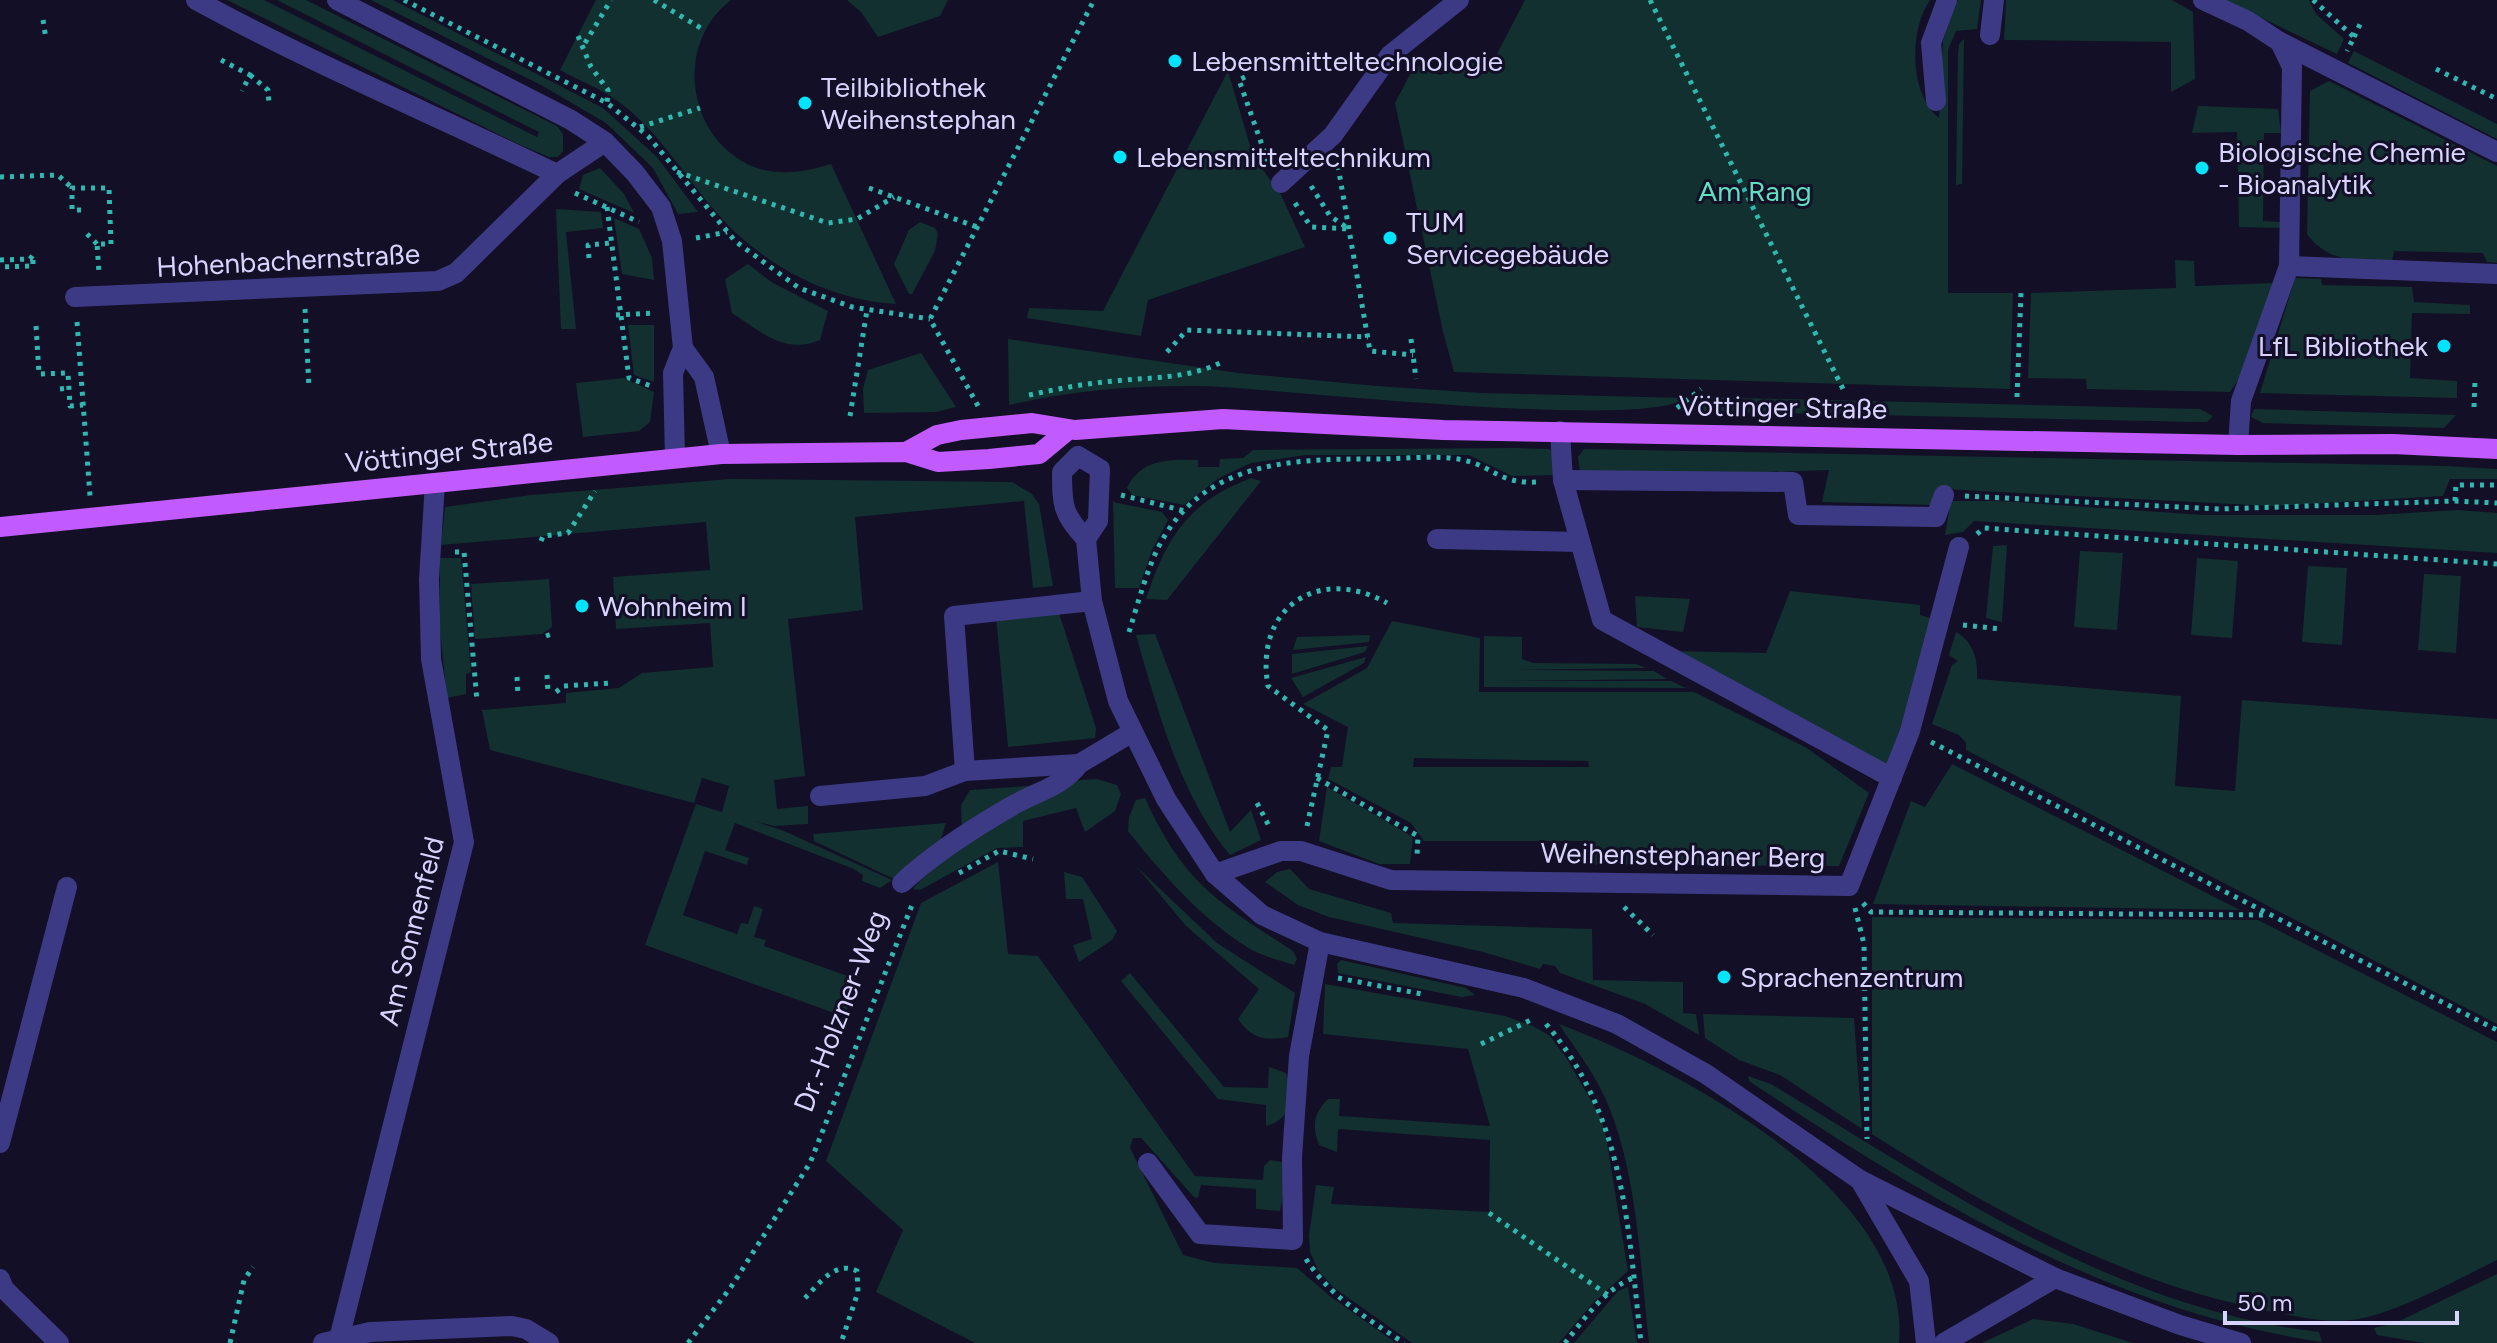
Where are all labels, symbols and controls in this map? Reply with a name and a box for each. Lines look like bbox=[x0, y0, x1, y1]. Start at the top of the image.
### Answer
place label: Lebensmitteltechnologie bbox=[1191, 44, 1503, 78]
marker: Lebensmitteltechnologie bbox=[1166, 52, 1184, 70]
place label: Teilbibliothek Weihenstephan bbox=[821, 70, 1016, 136]
marker: Teilbibliothek Weihenstephan bbox=[796, 94, 814, 112]
place label: Biologische Chemie - Bioanalytik bbox=[2218, 135, 2466, 201]
place label: Lebensmitteltechnikum bbox=[1136, 140, 1431, 174]
marker: Lebensmitteltechnikum bbox=[1111, 148, 1129, 166]
marker: Biologische Chemie - Bioanalytik bbox=[2193, 159, 2211, 177]
park label: Am Rang bbox=[1698, 174, 1812, 208]
place label: TUM Servicegebäude bbox=[1406, 205, 1609, 271]
marker: TUM Servicegebäude bbox=[1381, 229, 1399, 247]
street label: Hohenbachernstraße bbox=[155, 236, 421, 284]
place label: LfL Bibliothek bbox=[2258, 329, 2428, 363]
marker: LfL Bibliothek bbox=[2435, 337, 2453, 355]
street label: Vöttinger Straße bbox=[1678, 388, 1888, 426]
street label: Vöttinger Straße bbox=[344, 424, 554, 480]
place label: Wohnheim I bbox=[598, 589, 747, 623]
marker: Wohnheim I bbox=[573, 597, 591, 615]
street label: Am Sonnenfeld bbox=[371, 833, 451, 1029]
street label: Weihenstephaner Berg bbox=[1540, 836, 1826, 874]
street label: Dr.-Holzner-Weg bbox=[786, 906, 894, 1116]
place label: Sprachenzentrum bbox=[1740, 960, 1963, 994]
marker: Sprachenzentrum bbox=[1715, 968, 1733, 986]
scale bar bbox=[2225, 1275, 2457, 1325]
text: 50 m bbox=[2237, 1288, 2293, 1317]

